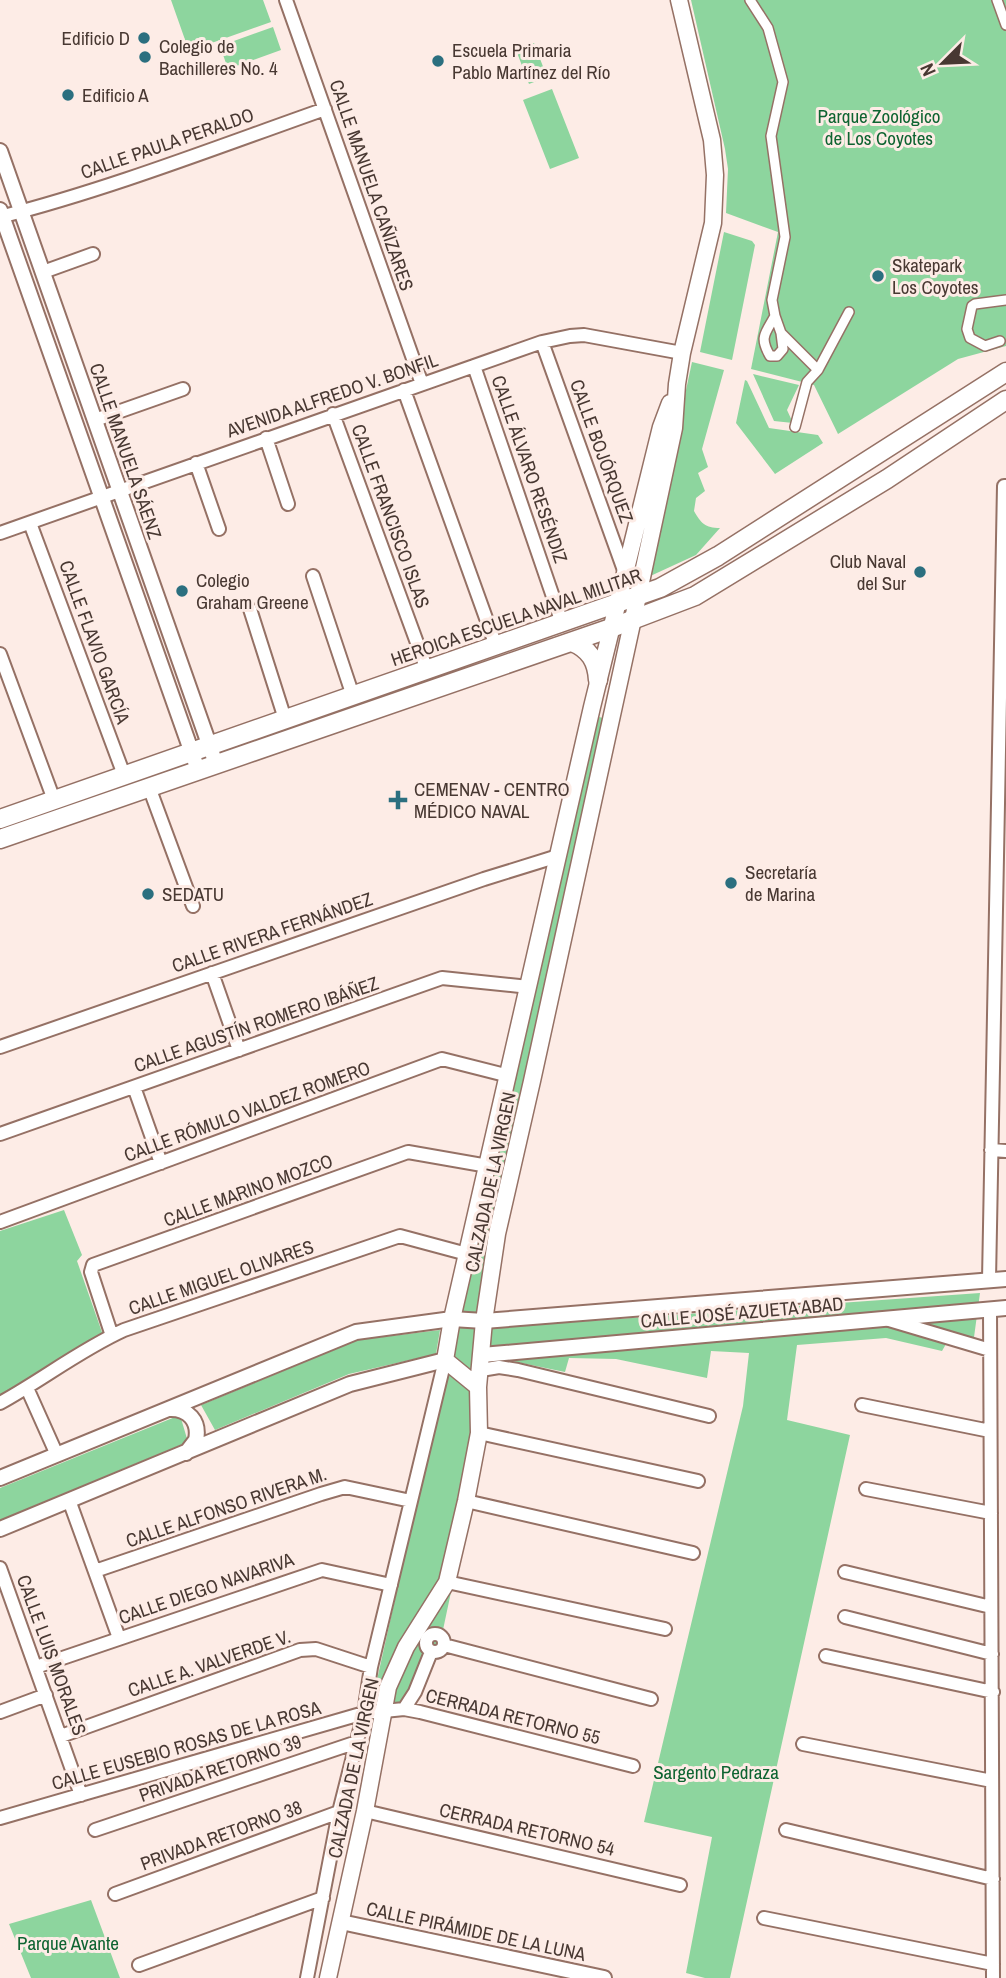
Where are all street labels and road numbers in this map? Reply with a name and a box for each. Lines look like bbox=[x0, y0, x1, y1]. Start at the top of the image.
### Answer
street label: CALLE MANUELA CAÑIZARES bbox=[324, 76, 420, 294]
street label: CALLE PAULA PERALDO bbox=[77, 101, 257, 185]
street label: AVENIDA ALFREDO V. BONFIL bbox=[222, 347, 441, 444]
street label: CALLE MANUELA SÁENZ bbox=[84, 360, 168, 543]
street label: CALLE ÁLVARO RESÉNDIZ bbox=[486, 372, 574, 567]
street label: CALLE BOJÓRQUEZ bbox=[564, 376, 640, 527]
street label: CALLE FRANCISCO ISLAS bbox=[346, 420, 436, 612]
street label: CALLE FLAVIO GARCÍA bbox=[53, 557, 137, 728]
street label: HEROICA ESCUELA NAVAL MILITAR bbox=[387, 562, 645, 672]
street label: CALLE RIVERA FERNÁNDEZ bbox=[168, 885, 376, 979]
street label: CALLE AGUSTÍN ROMERO IBÁÑEZ bbox=[130, 970, 382, 1078]
street label: CALLE RÓMULO VALDEZ ROMERO bbox=[120, 1054, 374, 1168]
street label: CALZADA DE LA VIRGEN bbox=[458, 1090, 522, 1274]
street label: CALLE MARINO MOZCO bbox=[160, 1147, 336, 1233]
street label: CALLE MIGUEL OLIVARES bbox=[125, 1233, 317, 1321]
street label: CALLE JOSÉ AZUETA ABAD bbox=[640, 1290, 844, 1334]
street label: CALLE ALFONSO RIVERA M. bbox=[122, 1460, 330, 1554]
street label: CALLE DIEGO NAVARIVA bbox=[115, 1546, 298, 1630]
street label: CALLE LUIS MORALES bbox=[11, 1571, 93, 1739]
street label: CALLE A. VALVERDE V. bbox=[124, 1623, 294, 1703]
street label: CALZADA DE LA VIRGEN bbox=[321, 1676, 385, 1860]
street label: CERRADA RETORNO 55 bbox=[423, 1682, 603, 1750]
street label: CALLE EUSEBIO ROSAS DE LA ROSA bbox=[48, 1694, 324, 1796]
street label: PRIVADA RETORNO 39 bbox=[135, 1728, 305, 1808]
street label: PRIVADA RETORNO 38 bbox=[137, 1794, 305, 1876]
street label: CERRADA RETORNO 54 bbox=[437, 1796, 617, 1862]
street label: CALLE PIRÁMIDE DE LA LUNA bbox=[364, 1895, 589, 1967]

